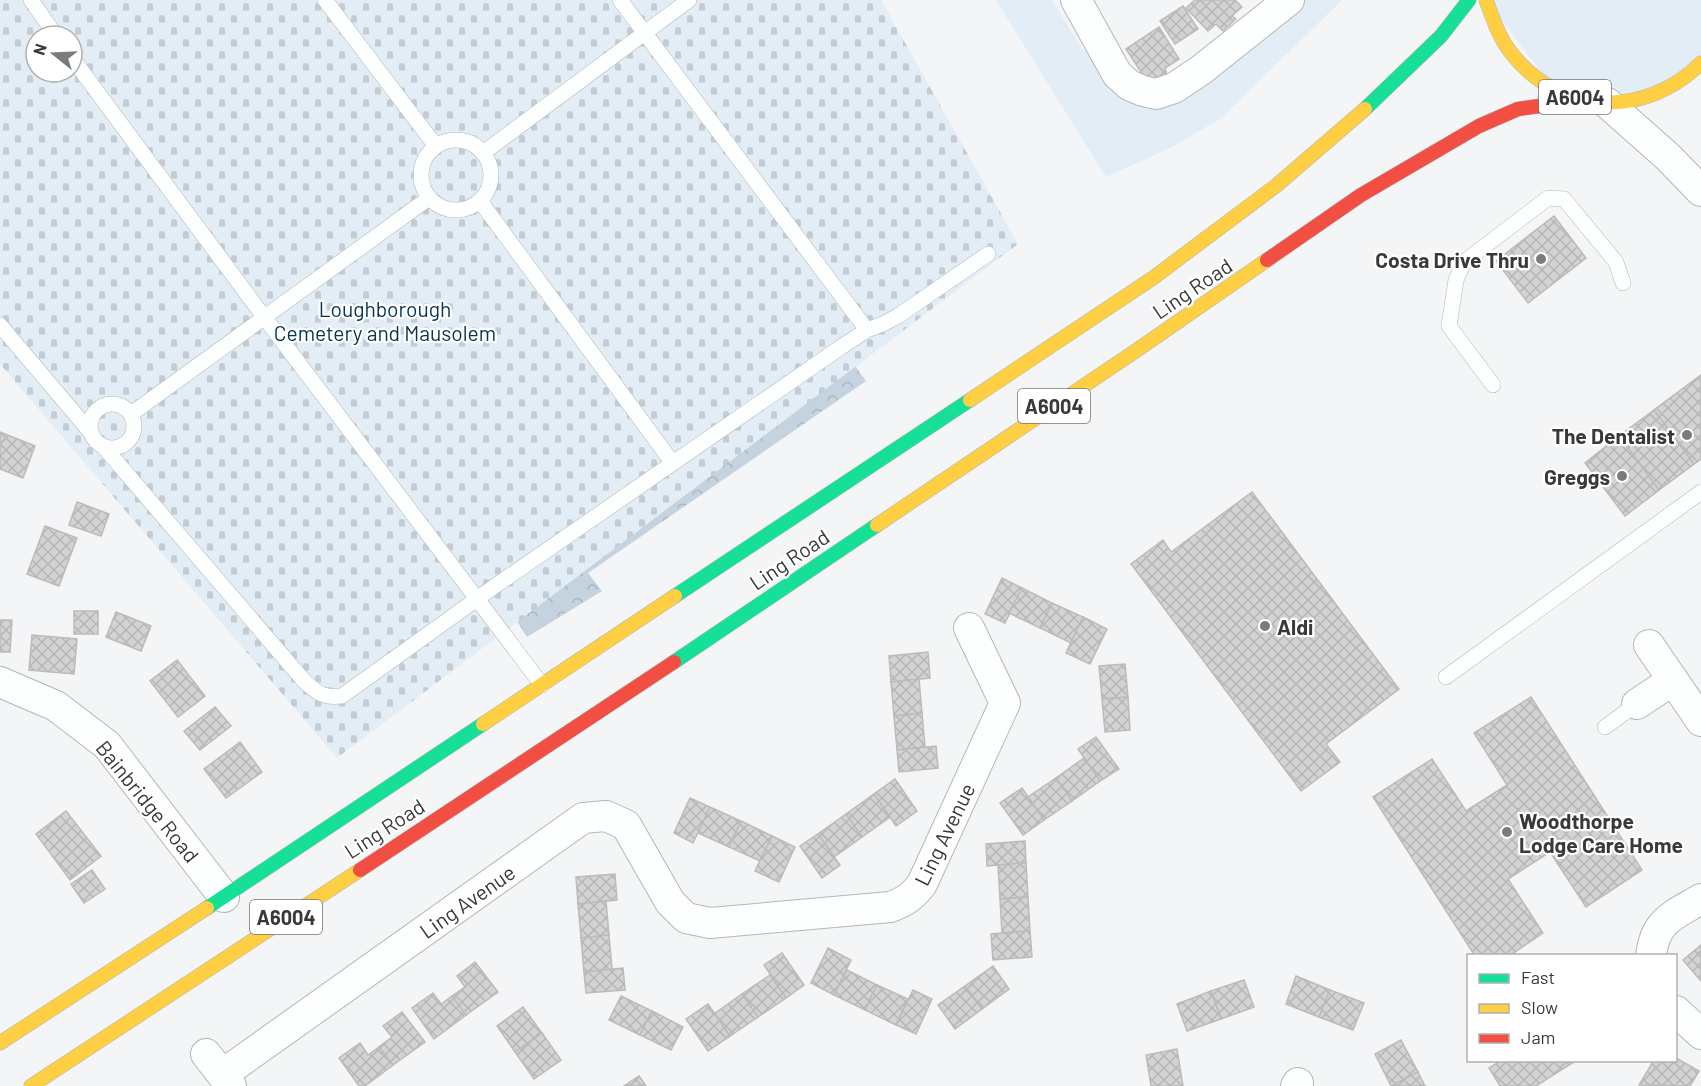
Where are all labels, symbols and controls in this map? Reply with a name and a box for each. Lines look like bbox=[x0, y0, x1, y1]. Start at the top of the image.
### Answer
north arrow bbox=[24, 24, 84, 84]
text: N bbox=[29, 41, 50, 57]
road number: A6004 bbox=[1539, 80, 1611, 114]
place label: Costa Drive Thru bbox=[1375, 247, 1529, 272]
street label: Ling Road bbox=[1148, 252, 1236, 324]
marker: Costa Drive Thru bbox=[1534, 252, 1548, 266]
park label: Loughborough Cemetery and Mausolem bbox=[274, 296, 496, 345]
road number: A6004 bbox=[1018, 389, 1090, 423]
place label: The Dentalist bbox=[1552, 423, 1675, 448]
marker: The Dentalist bbox=[1680, 428, 1694, 442]
place label: Greggs bbox=[1544, 464, 1610, 489]
marker: Greggs bbox=[1615, 469, 1629, 483]
street label: Ling Road bbox=[745, 523, 833, 595]
place label: Aldi bbox=[1277, 614, 1313, 639]
marker: Aldi bbox=[1258, 619, 1272, 633]
street label: Bainbridge Road bbox=[91, 735, 205, 867]
street label: Ling Avenue bbox=[908, 779, 980, 889]
street label: Ling Road bbox=[339, 793, 429, 863]
place label: Woodthorpe Lodge Care Home bbox=[1519, 808, 1683, 857]
marker: Woodthorpe Lodge Care Home bbox=[1500, 825, 1514, 839]
street label: Ling Avenue bbox=[414, 859, 520, 943]
road number: A6004 bbox=[250, 900, 322, 934]
legend bbox=[1467, 954, 1677, 1062]
text: Fast bbox=[1521, 966, 1555, 988]
text: Slow bbox=[1521, 996, 1558, 1018]
text: Jam bbox=[1521, 1026, 1555, 1048]

